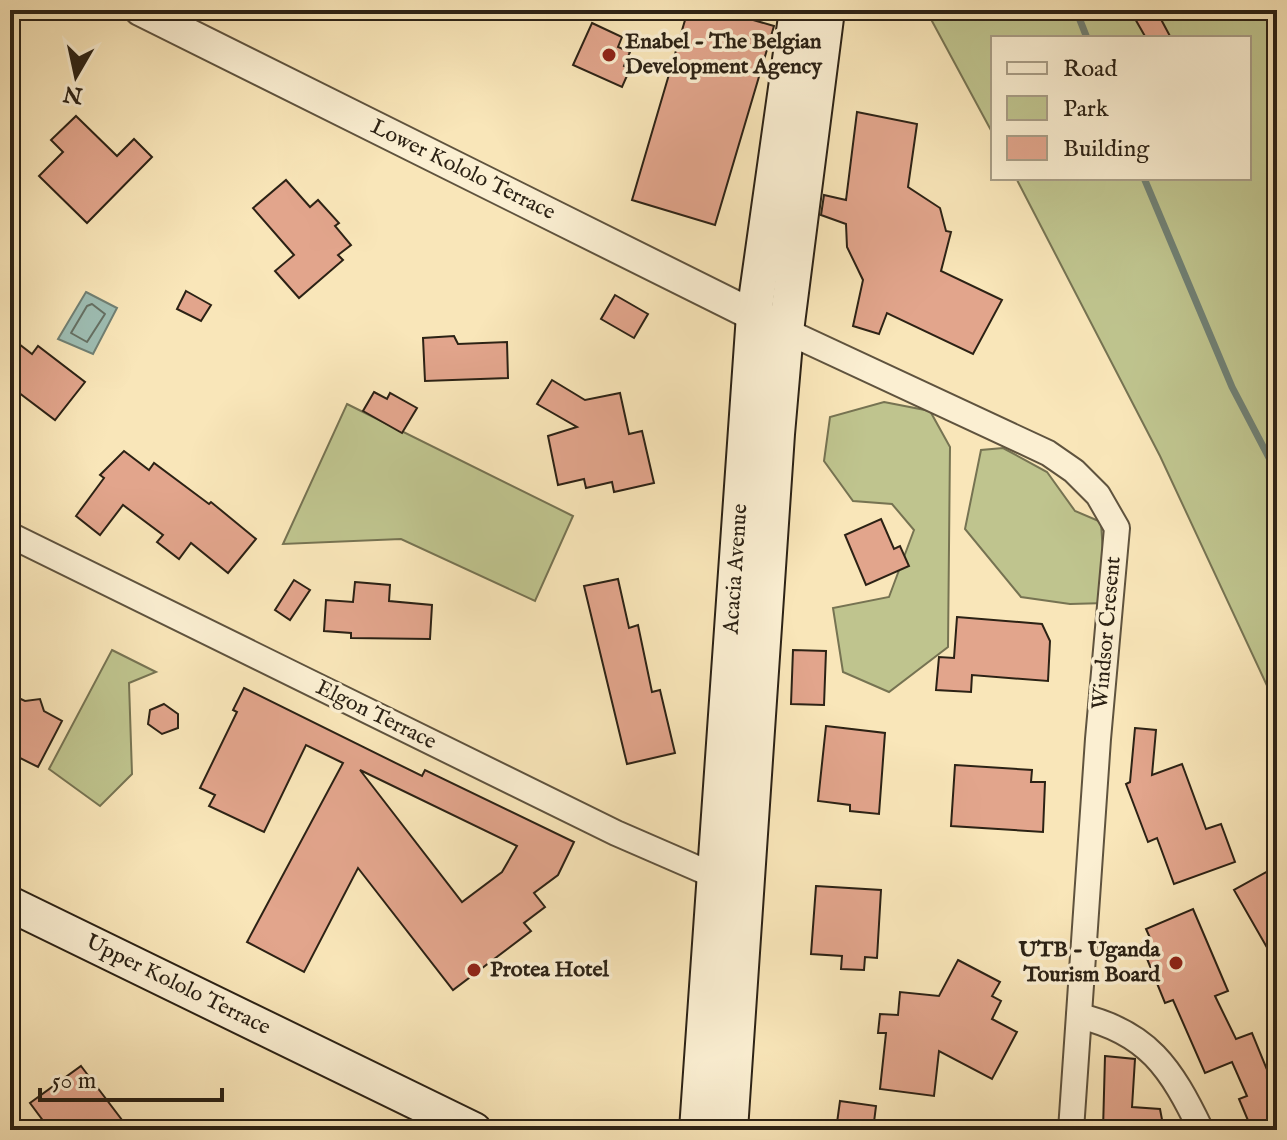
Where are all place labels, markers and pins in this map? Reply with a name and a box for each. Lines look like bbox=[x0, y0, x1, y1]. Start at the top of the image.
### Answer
place label: Enabel - The Belgian Development Agency bbox=[625, 28, 823, 81]
marker: Enabel - The Belgian Development Agency bbox=[600, 46, 618, 64]
place label: UTB - Uganda Tourism Board bbox=[1017, 936, 1161, 989]
marker: UTB - Uganda Tourism Board bbox=[1167, 954, 1185, 972]
place label: Protea Hotel bbox=[490, 956, 610, 984]
marker: Protea Hotel bbox=[465, 961, 483, 979]

